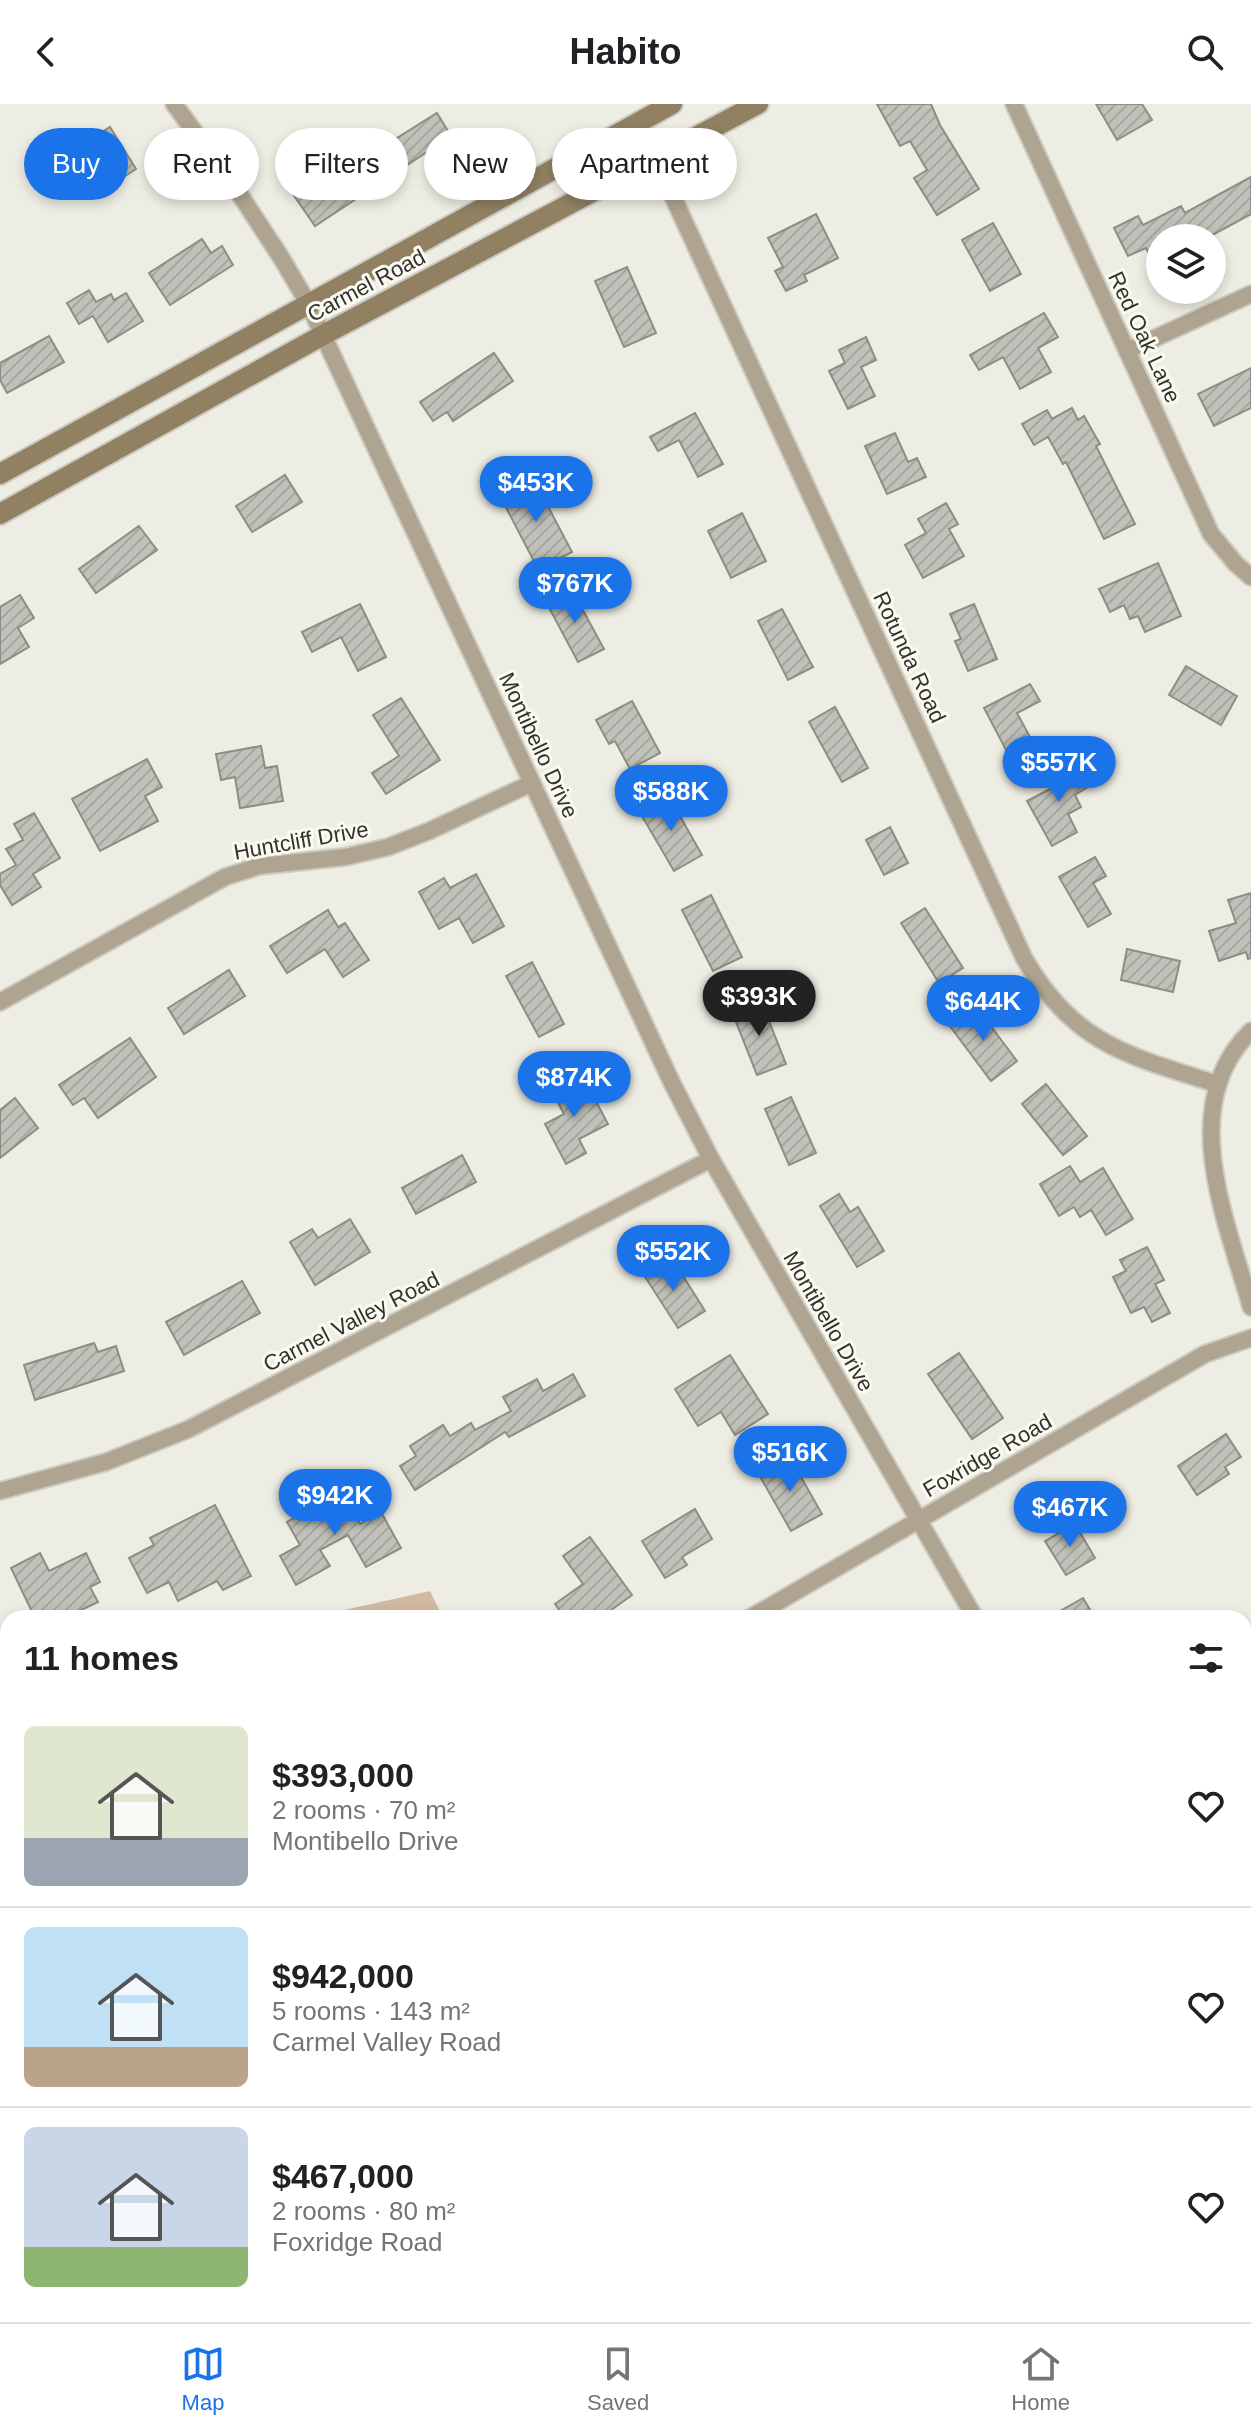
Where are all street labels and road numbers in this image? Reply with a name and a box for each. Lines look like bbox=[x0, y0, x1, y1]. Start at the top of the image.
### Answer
street label: Carmel Road bbox=[303, 244, 429, 327]
street label: Red Oak Lane bbox=[1103, 268, 1186, 407]
street label: Rotunda Road bbox=[868, 588, 951, 727]
street label: Montibello Drive bbox=[494, 668, 583, 822]
street label: Huntcliff Drive bbox=[232, 816, 370, 865]
street label: Montibello Drive bbox=[778, 1247, 879, 1396]
street label: Carmel Valley Road bbox=[259, 1266, 443, 1377]
street label: Foxridge Road bbox=[919, 1409, 1056, 1502]

